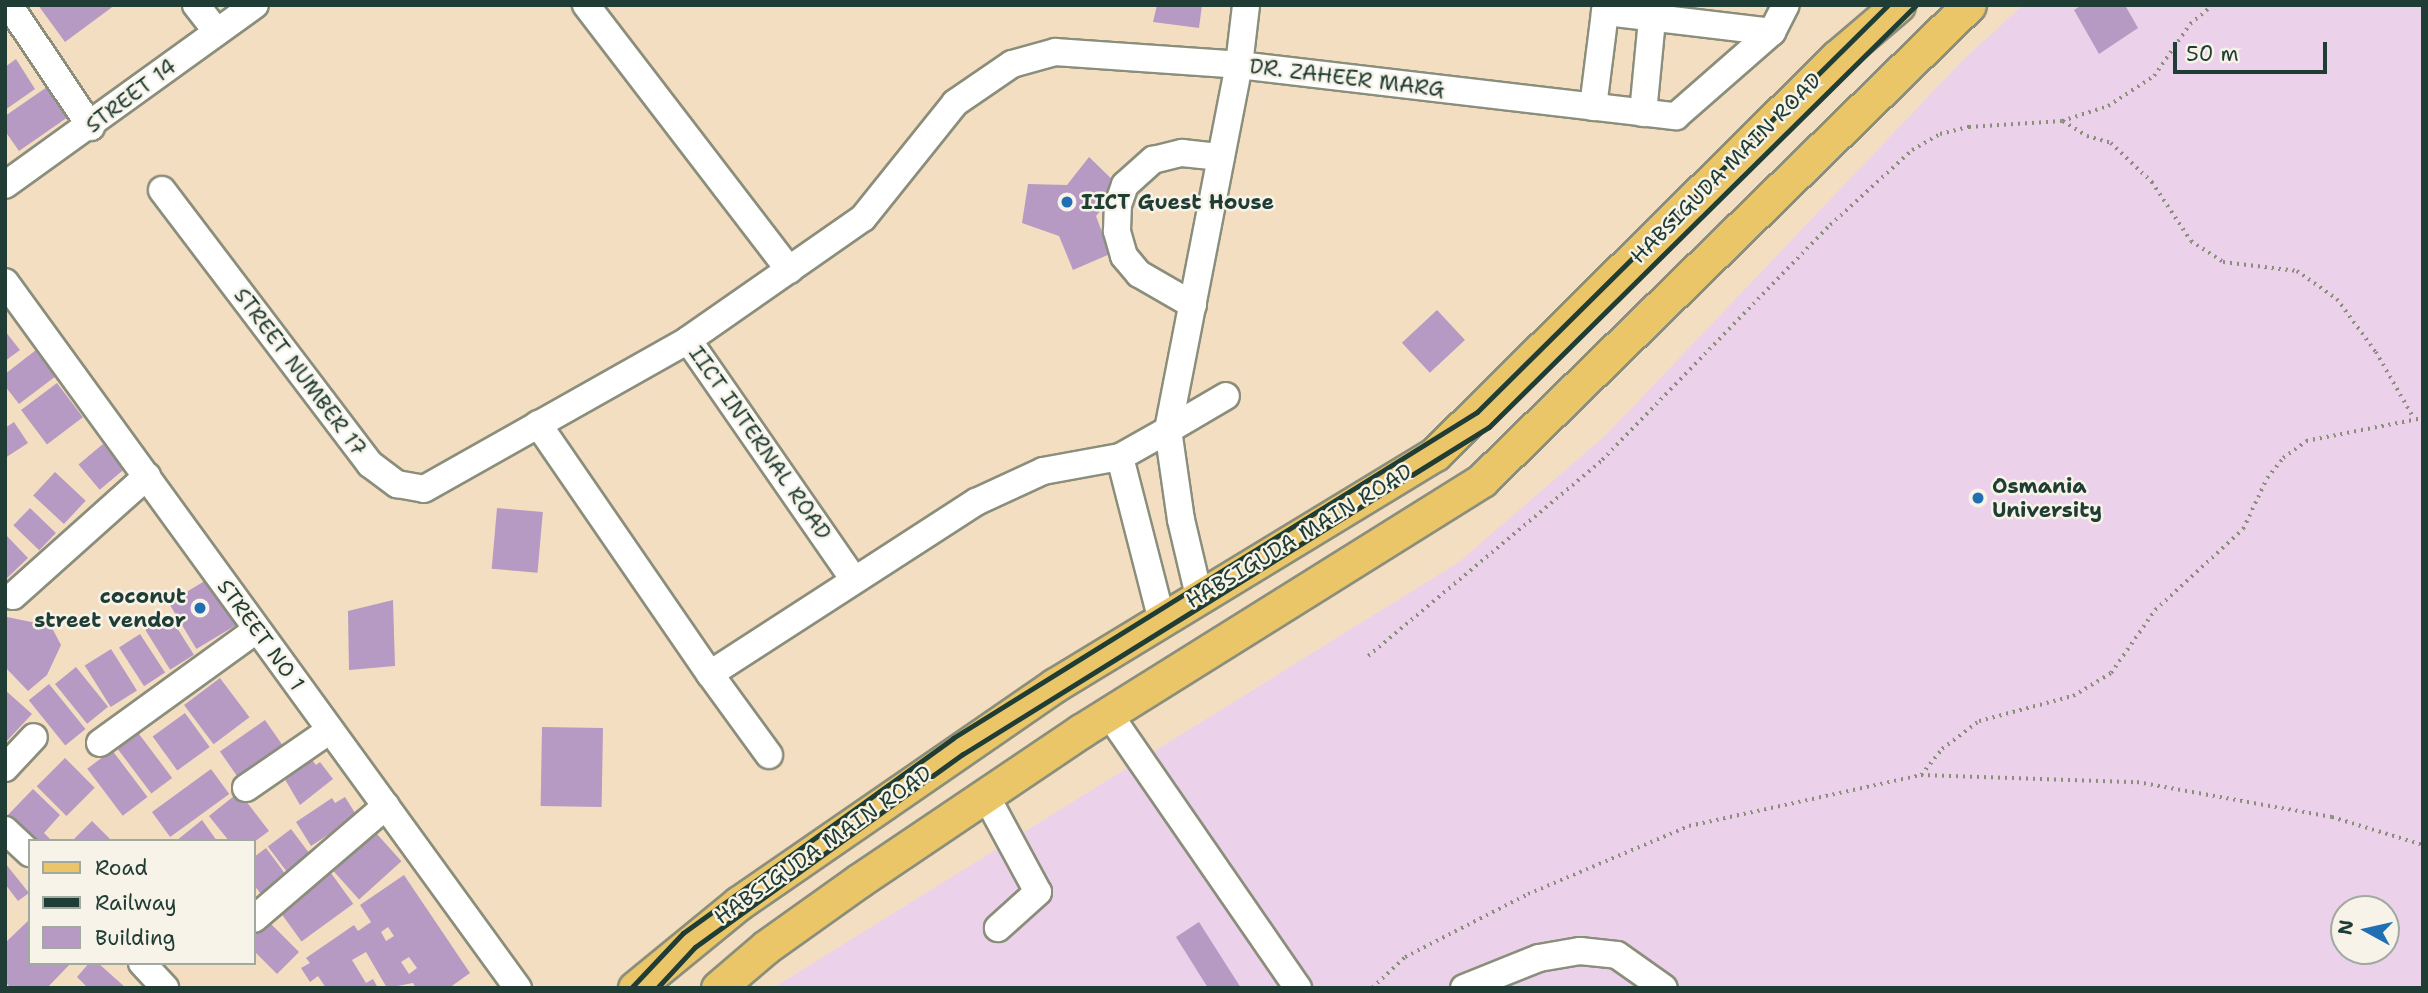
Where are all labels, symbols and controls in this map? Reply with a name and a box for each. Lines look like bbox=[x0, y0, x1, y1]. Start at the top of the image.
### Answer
scale bar bbox=[2176, 28, 2330, 72]
text: 50 m bbox=[2186, 40, 2239, 68]
street label: STREET 14 bbox=[81, 54, 181, 138]
street label: DR. ZAHEER MARG bbox=[1248, 54, 1446, 102]
street label: HABSIGUDA MAIN ROAD bbox=[1625, 67, 1827, 269]
place label: IICT Guest House bbox=[1081, 189, 1274, 215]
marker: IICT Guest House bbox=[1059, 194, 1075, 210]
street label: STREET NUMBER 17 bbox=[229, 283, 371, 461]
street label: IICT INTERNAL ROAD bbox=[684, 341, 836, 545]
street label: HABSIGUDA MAIN ROAD bbox=[1181, 458, 1417, 614]
place label: Osmania University bbox=[1992, 473, 2102, 523]
marker: Osmania University bbox=[1970, 490, 1986, 506]
street label: STREET NO 1 bbox=[212, 575, 310, 695]
place label: coconut street vendor bbox=[34, 583, 186, 633]
marker: coconut street vendor bbox=[192, 600, 208, 616]
street label: HABSIGUDA MAIN ROAD bbox=[710, 760, 936, 930]
legend bbox=[28, 839, 256, 965]
text: Road bbox=[95, 854, 148, 882]
text: Railway bbox=[95, 889, 177, 917]
north arrow bbox=[2330, 895, 2400, 965]
text: N bbox=[2332, 918, 2359, 936]
text: Building bbox=[95, 924, 175, 952]

